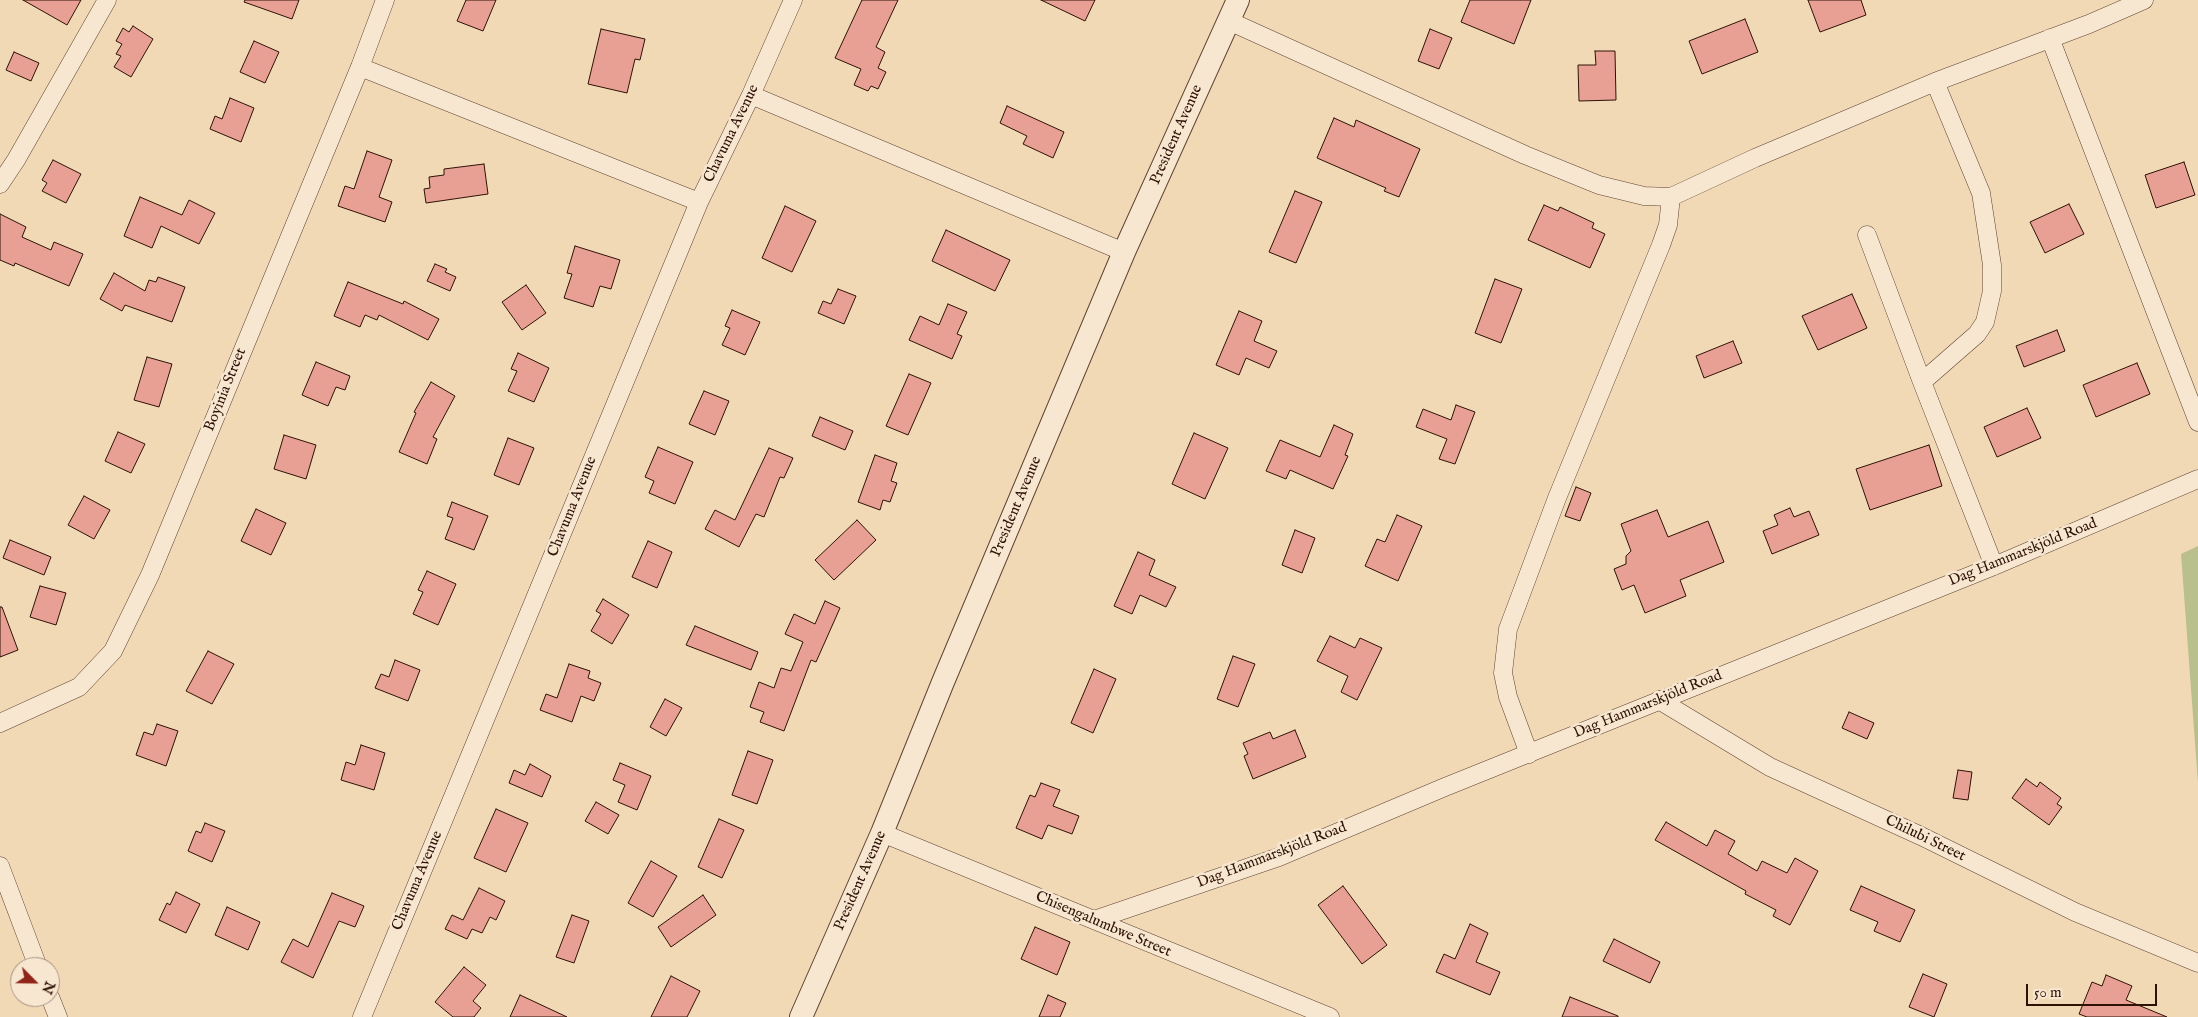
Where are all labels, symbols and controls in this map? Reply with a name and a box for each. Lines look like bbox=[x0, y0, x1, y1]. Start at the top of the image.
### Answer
street label: Chavuma Avenue bbox=[701, 82, 763, 186]
street label: President Avenue bbox=[1147, 82, 1207, 188]
street label: Boyinia Street bbox=[201, 346, 251, 434]
street label: Chavuma Avenue bbox=[545, 454, 601, 560]
street label: President Avenue bbox=[988, 454, 1046, 560]
street label: Dag Hammarskjöld Road bbox=[1946, 515, 2100, 591]
street label: Dag Hammarskjöld Road bbox=[1571, 667, 1725, 743]
street label: Chilubi Street bbox=[1882, 812, 1968, 866]
street label: Dag Hammarskjöld Road bbox=[1195, 819, 1349, 893]
street label: Chavuma Avenue bbox=[389, 828, 447, 934]
street label: President Avenue bbox=[831, 828, 891, 934]
street label: Chisengalumbwe Street bbox=[1032, 888, 1174, 962]
north arrow bbox=[10, 957, 60, 1007]
scale bar bbox=[2028, 974, 2159, 1006]
text: N bbox=[37, 978, 59, 997]
text: 50 m bbox=[2034, 983, 2062, 1002]

